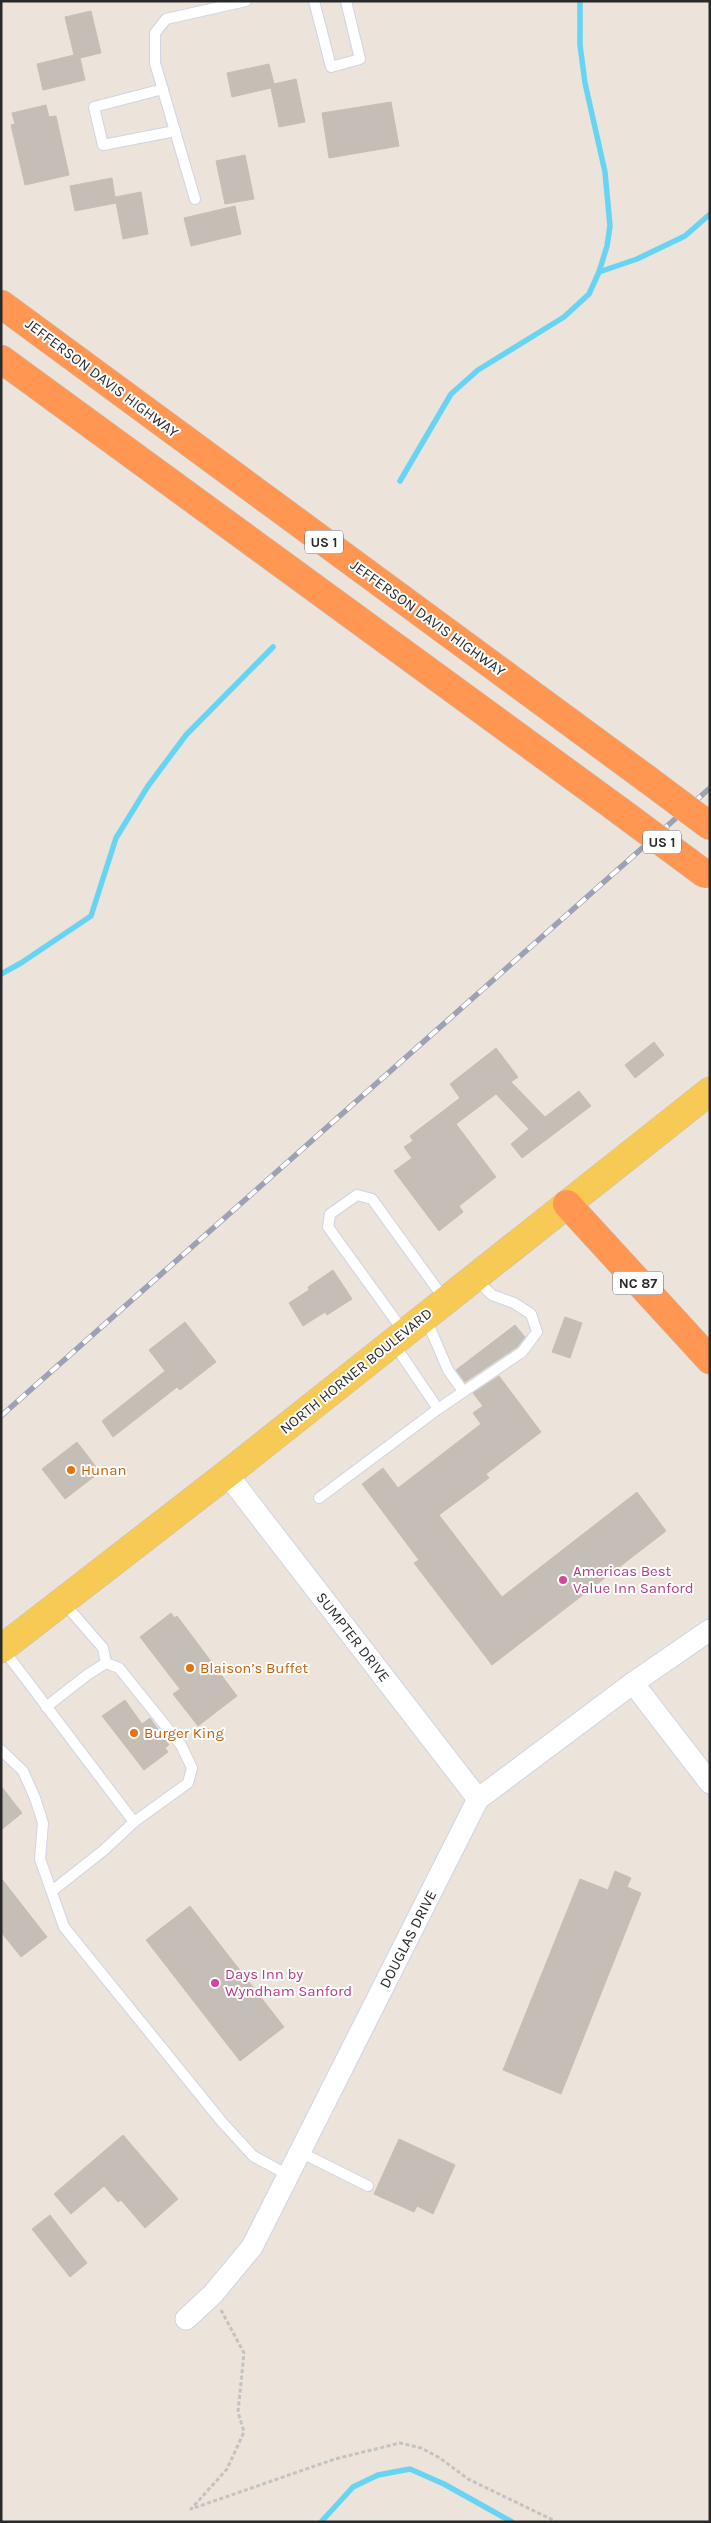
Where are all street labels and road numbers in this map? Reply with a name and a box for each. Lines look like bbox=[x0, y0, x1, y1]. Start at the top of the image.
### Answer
street label: JEFFERSON DAVIS HIGHWAY bbox=[22, 315, 183, 442]
road number: US 1 bbox=[305, 530, 343, 554]
street label: JEFFERSON DAVIS HIGHWAY bbox=[347, 556, 510, 681]
road number: US 1 bbox=[643, 830, 681, 854]
road number: NC 87 bbox=[613, 1272, 663, 1295]
street label: NORTH HORNER BOULEVARD bbox=[276, 1304, 436, 1438]
street label: SUMPTER DRIVE bbox=[312, 1589, 394, 1685]
street label: DOUGLAS DRIVE bbox=[376, 1887, 440, 1991]

